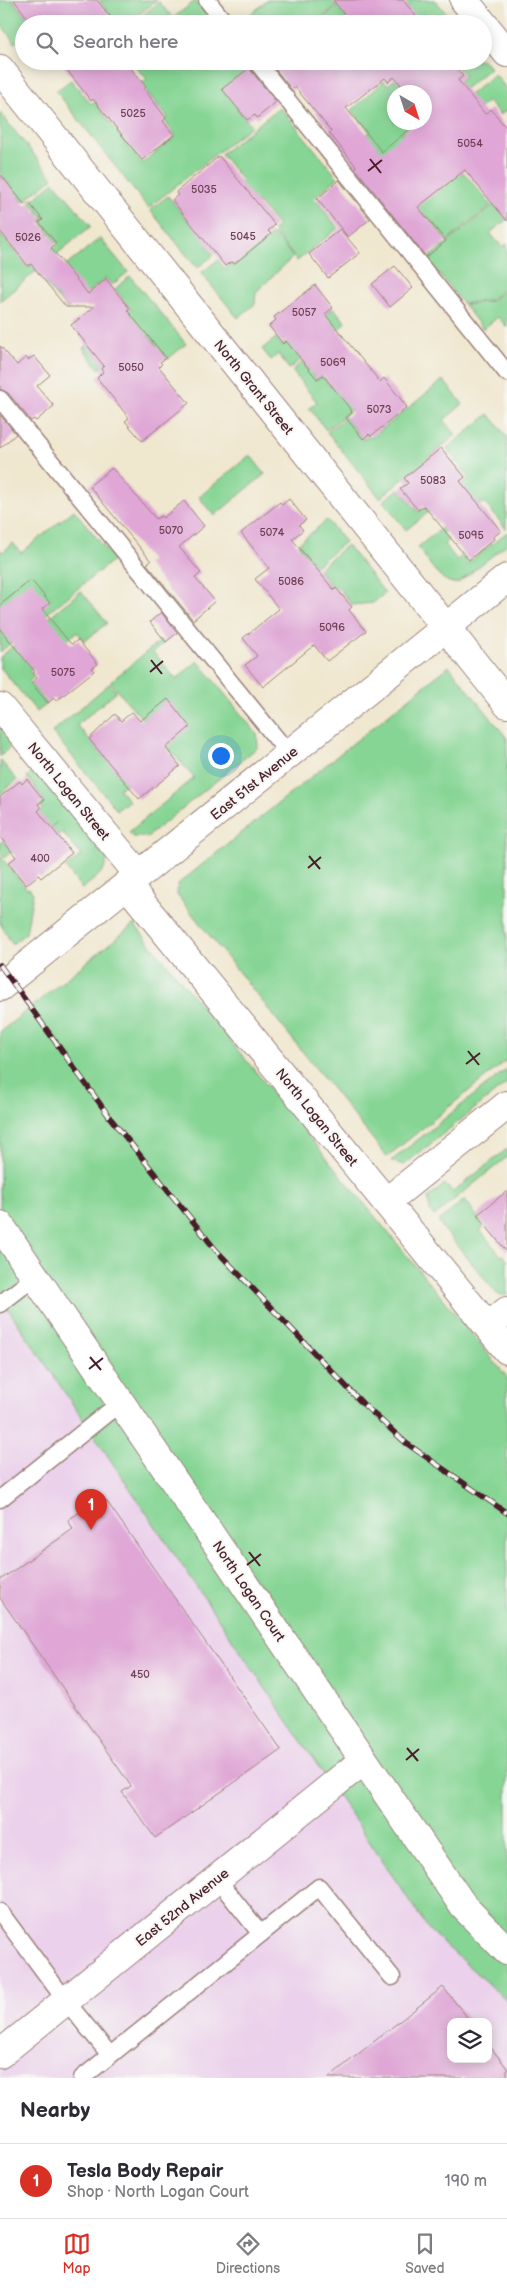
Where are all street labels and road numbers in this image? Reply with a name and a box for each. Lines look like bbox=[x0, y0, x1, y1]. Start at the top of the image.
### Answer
street label: North Grant Street bbox=[210, 337, 297, 439]
street label: North Logan Street bbox=[24, 739, 114, 844]
street label: East 51st Avenue bbox=[207, 743, 301, 824]
street label: North Logan Street bbox=[272, 1065, 362, 1170]
street label: North Logan Court bbox=[209, 1538, 289, 1645]
street label: East 52nd Avenue bbox=[132, 1865, 232, 1950]

